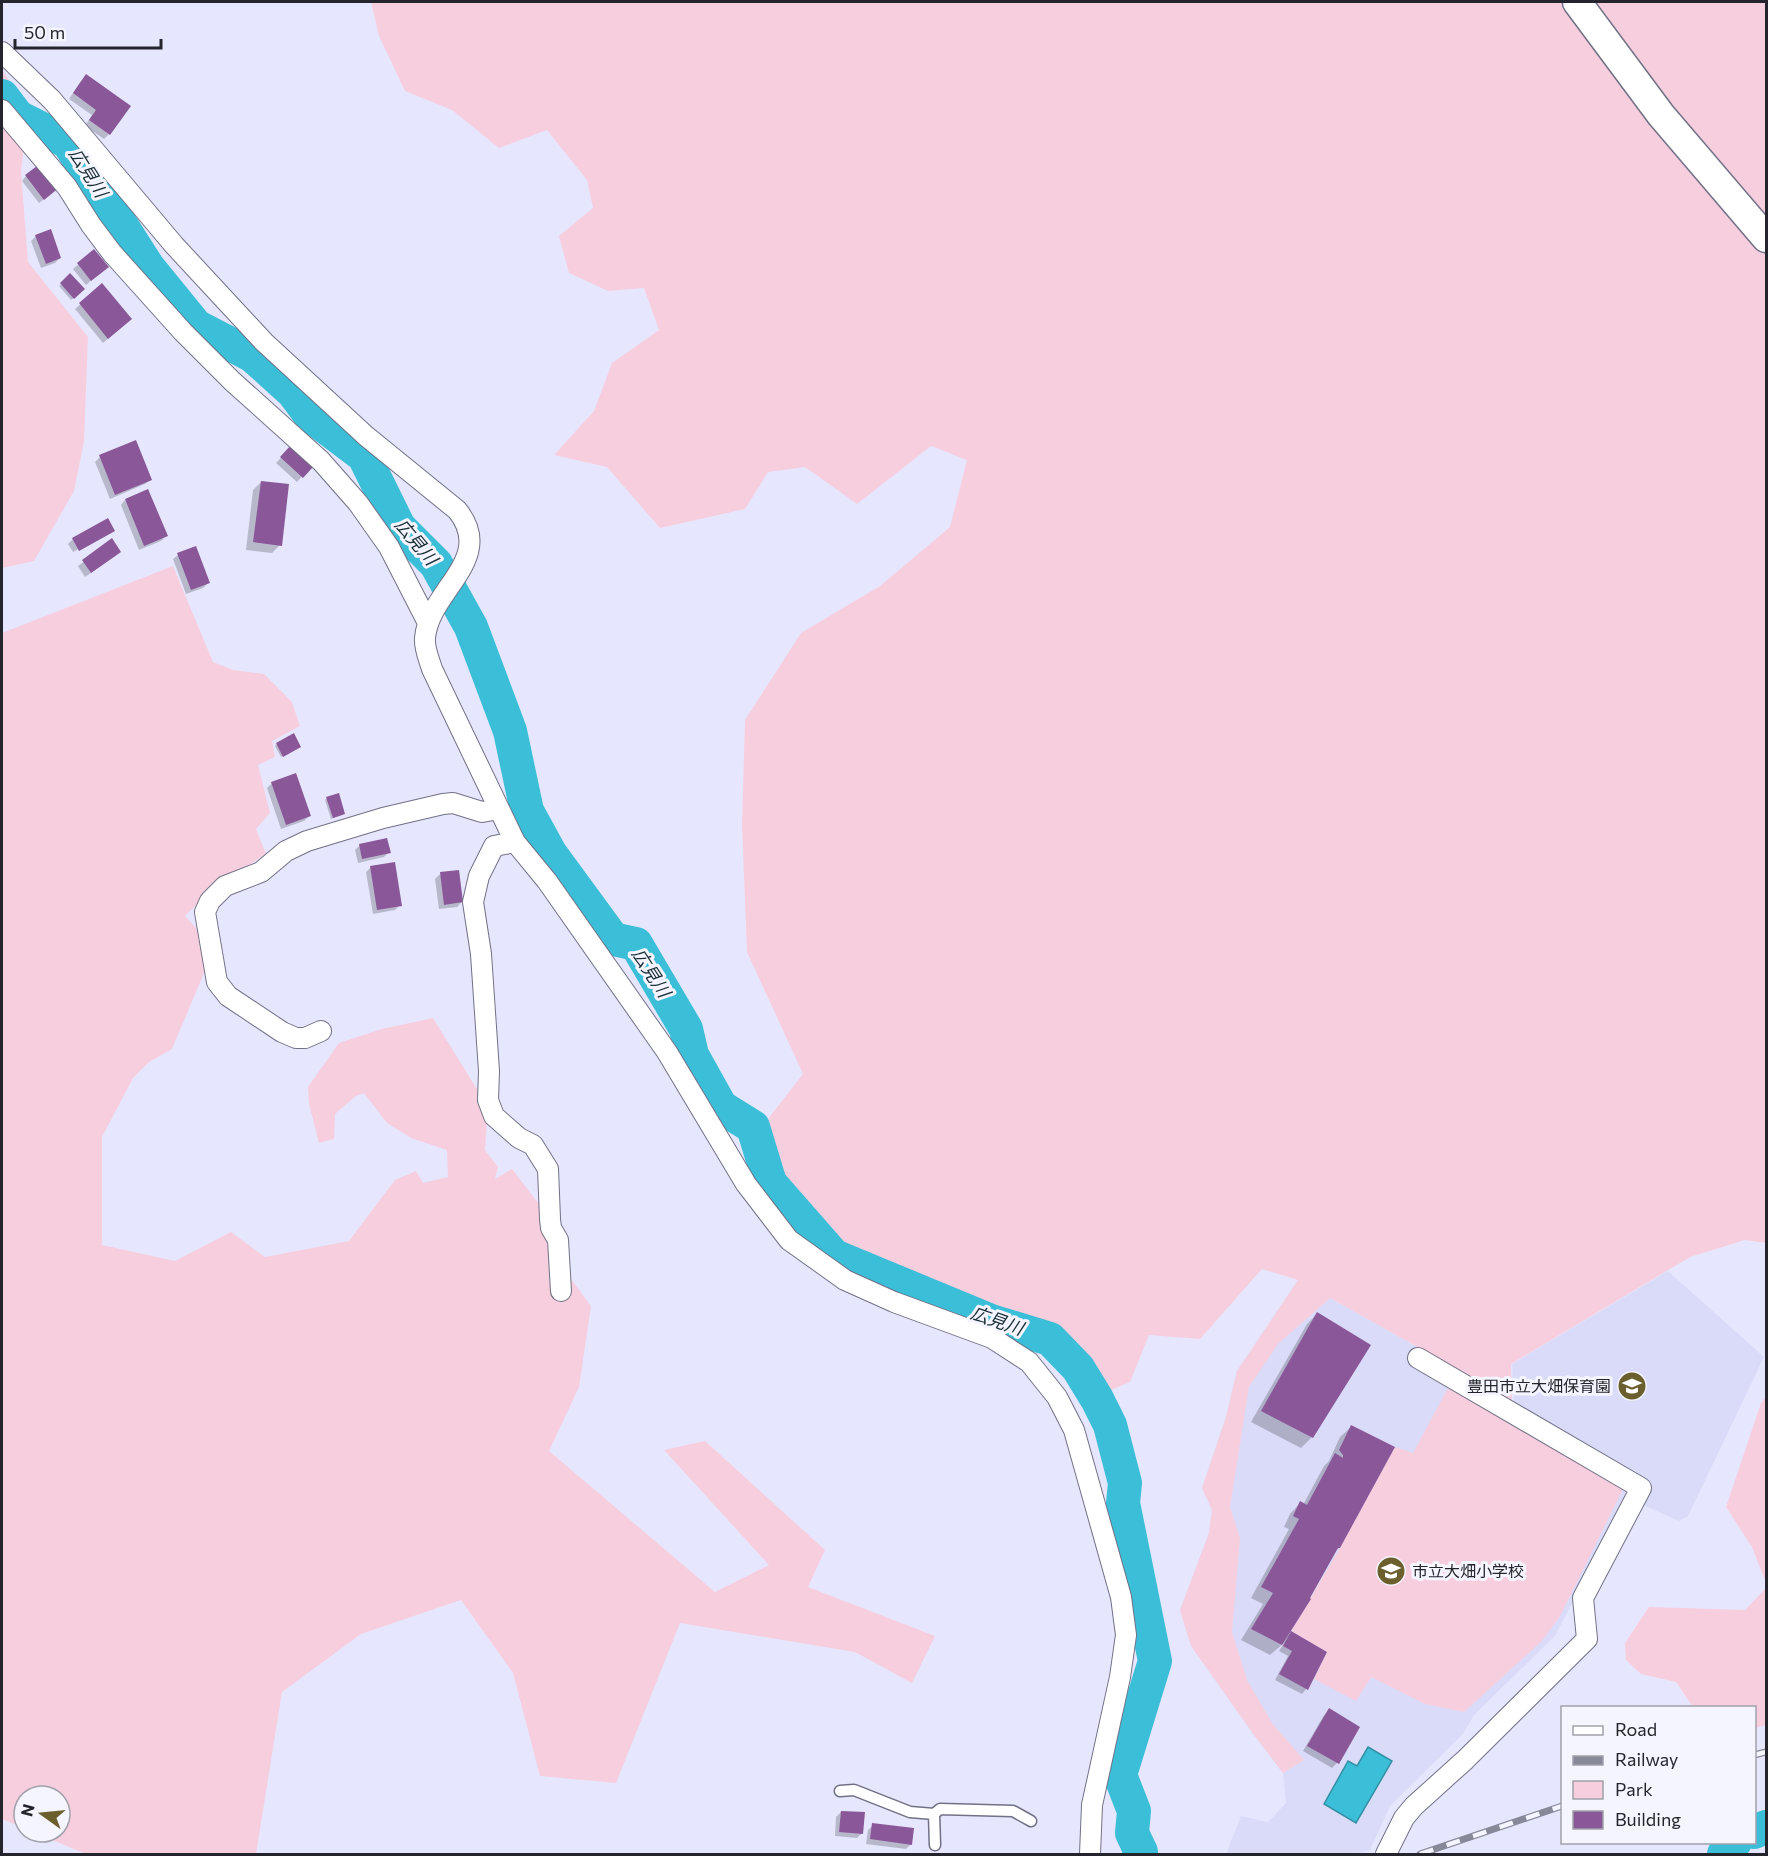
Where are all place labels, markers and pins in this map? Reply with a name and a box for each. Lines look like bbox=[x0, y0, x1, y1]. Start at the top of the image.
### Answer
school or university icon: 豊田市立大畑保育園 bbox=[1616, 1370, 1648, 1402]
place label: 豊田市立大畑保育園 bbox=[1467, 1376, 1611, 1395]
school or university icon: 市立大畑小学校 bbox=[1375, 1555, 1407, 1587]
place label: 市立大畑小学校 bbox=[1412, 1561, 1524, 1580]

